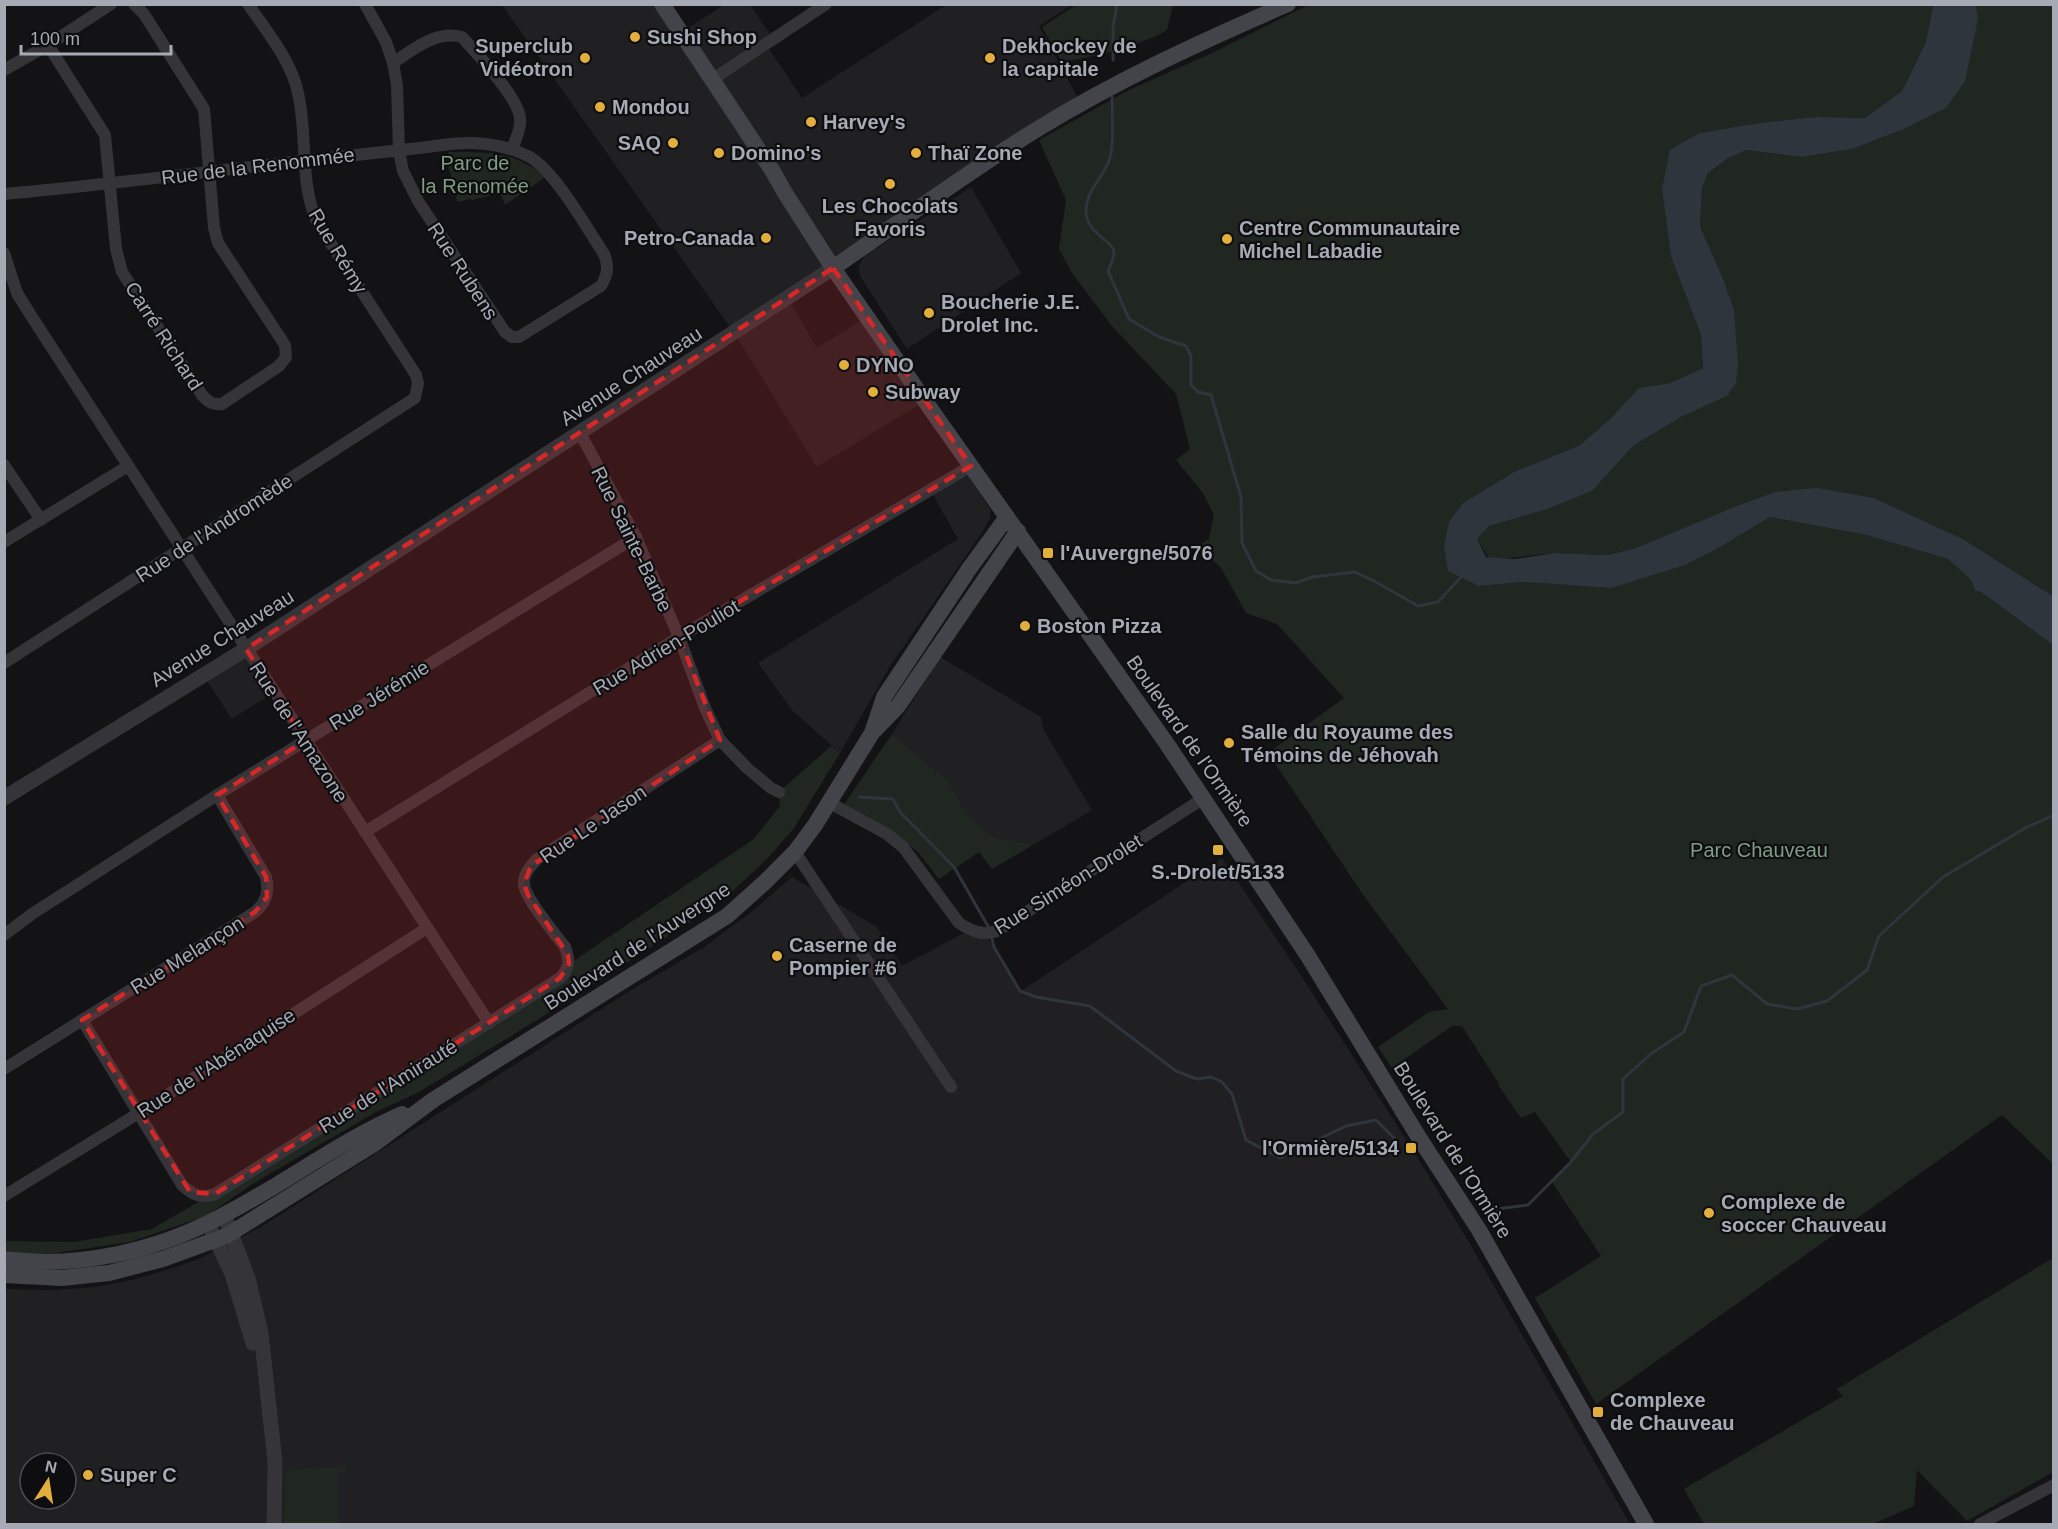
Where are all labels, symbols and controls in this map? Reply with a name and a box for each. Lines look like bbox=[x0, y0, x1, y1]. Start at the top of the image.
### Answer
scale bar bbox=[21, 18, 171, 56]
place label: Sushi Shop bbox=[647, 26, 757, 48]
text: 100 m bbox=[30, 29, 80, 49]
marker: Sushi Shop bbox=[628, 30, 642, 44]
place label: Superclub Vidéotron bbox=[475, 35, 573, 80]
place label: Dekhockey de la capitale bbox=[1002, 35, 1137, 80]
marker: Superclub Vidéotron bbox=[578, 51, 592, 65]
marker: Dekhockey de la capitale bbox=[983, 51, 997, 65]
place label: Mondou bbox=[612, 96, 690, 118]
marker: Mondou bbox=[593, 100, 607, 114]
place label: Harvey's bbox=[823, 111, 906, 133]
marker: Harvey's bbox=[804, 115, 818, 129]
place label: SAQ bbox=[618, 132, 661, 154]
marker: SAQ bbox=[666, 136, 680, 150]
place label: Domino's bbox=[731, 142, 821, 164]
place label: Thaï Zone bbox=[928, 142, 1022, 164]
street label: Rue de la Renommée bbox=[160, 143, 356, 189]
marker: Domino's bbox=[712, 146, 726, 160]
marker: Thaï Zone bbox=[909, 146, 923, 160]
park label: Parc de la Renomée bbox=[421, 152, 529, 197]
marker: Les Chocolats Favoris bbox=[883, 177, 897, 191]
place label: Les Chocolats Favoris bbox=[822, 195, 958, 240]
street label: Rue Rémy bbox=[304, 205, 372, 297]
place label: Centre Communautaire Michel Labadie bbox=[1239, 217, 1460, 262]
street label: Rue Rubens bbox=[423, 218, 503, 324]
place label: Petro-Canada bbox=[624, 227, 755, 249]
marker: Petro-Canada bbox=[759, 231, 773, 245]
marker: Centre Communautaire Michel Labadie bbox=[1220, 232, 1234, 246]
street label: Carré Richard bbox=[121, 278, 207, 394]
place label: Boucherie J.E. Drolet Inc. bbox=[941, 291, 1080, 336]
marker: Boucherie J.E. Drolet Inc. bbox=[922, 306, 936, 320]
street label: Avenue Chauveau bbox=[556, 322, 706, 430]
place label: DYNO bbox=[856, 354, 914, 376]
marker: DYNO bbox=[837, 358, 851, 372]
place label: Subway bbox=[885, 381, 961, 403]
marker: Subway bbox=[866, 385, 880, 399]
street label: Rue Sainte-Barbe bbox=[587, 463, 677, 615]
street label: Rue de l'Andromède bbox=[132, 469, 296, 587]
place label: l'Auvergne/5076 bbox=[1060, 542, 1213, 564]
marker: l'Auvergne/5076 bbox=[1041, 546, 1055, 560]
street label: Avenue Chauveau bbox=[147, 585, 297, 691]
street label: Rue Adrien-Pouliot bbox=[589, 594, 744, 699]
place label: Boston Pizza bbox=[1037, 615, 1162, 637]
marker: Boston Pizza bbox=[1018, 619, 1032, 633]
street label: Boulevard de l'Ormière bbox=[1123, 651, 1257, 831]
street label: Rue Jérémie bbox=[325, 656, 433, 734]
street label: Rue de l'Amazone bbox=[245, 658, 353, 806]
place label: Salle du Royaume des Témoins de Jéhovah bbox=[1241, 721, 1453, 766]
marker: Salle du Royaume des Témoins de Jéhovah bbox=[1222, 736, 1236, 750]
street label: Rue Le Jason bbox=[536, 780, 650, 868]
street label: Rue Siméon-Drolet bbox=[990, 829, 1146, 938]
park label: Parc Chauveau bbox=[1690, 839, 1828, 861]
marker: S.-Drolet/5133 bbox=[1211, 843, 1225, 857]
place label: S.-Drolet/5133 bbox=[1151, 861, 1285, 883]
street label: Boulevard de l'Auvergne bbox=[540, 878, 734, 1014]
street label: Rue Melançon bbox=[126, 911, 248, 999]
place label: Caserne de Pompier #6 bbox=[789, 934, 897, 979]
marker: Caserne de Pompier #6 bbox=[770, 949, 784, 963]
street label: Rue de l'Abénaquise bbox=[133, 1004, 299, 1122]
street label: Rue de l'Amirauté bbox=[315, 1035, 461, 1137]
street label: Boulevard de l'Ormière bbox=[1390, 1058, 1516, 1242]
place label: l'Ormière/5134 bbox=[1262, 1137, 1400, 1159]
marker: l'Ormière/5134 bbox=[1404, 1141, 1418, 1155]
place label: Complexe de soccer Chauveau bbox=[1721, 1191, 1887, 1236]
marker: Complexe de soccer Chauveau bbox=[1702, 1206, 1716, 1220]
place label: Complexe de Chauveau bbox=[1610, 1389, 1734, 1434]
marker: Complexe de Chauveau bbox=[1591, 1405, 1605, 1419]
north arrow bbox=[18, 1451, 78, 1511]
text: N bbox=[44, 1457, 58, 1476]
place label: Super C bbox=[100, 1464, 177, 1486]
marker: Super C bbox=[81, 1468, 95, 1482]

